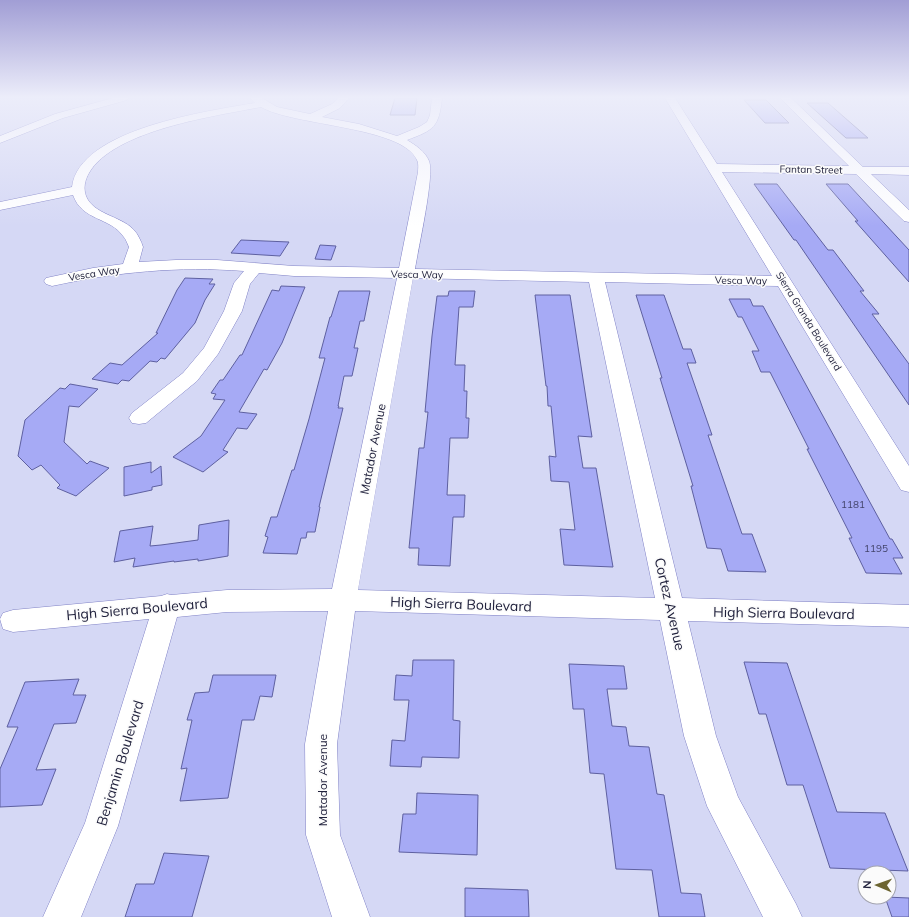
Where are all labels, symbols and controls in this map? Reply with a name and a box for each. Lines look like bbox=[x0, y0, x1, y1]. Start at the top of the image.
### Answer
street label: Fantan Street bbox=[779, 162, 843, 177]
street label: Vesca Way bbox=[67, 263, 122, 284]
street label: Vesca Way bbox=[391, 268, 444, 281]
street label: Sierra Granda Boulevard bbox=[773, 269, 844, 373]
street label: Vesca Way bbox=[715, 274, 768, 287]
street label: Matador Avenue bbox=[356, 402, 389, 496]
house number: 1181 bbox=[841, 498, 865, 511]
house number: 1195 bbox=[864, 542, 888, 555]
street label: Cortez Avenue bbox=[651, 556, 689, 652]
street label: High Sierra Boulevard bbox=[390, 593, 532, 615]
street label: High Sierra Boulevard bbox=[66, 594, 208, 624]
street label: High Sierra Boulevard bbox=[713, 603, 855, 623]
street label: Benjamin Boulevard bbox=[92, 698, 148, 828]
street label: Matador Avenue bbox=[315, 734, 330, 826]
north arrow bbox=[857, 865, 897, 905]
text: N bbox=[860, 880, 874, 889]

